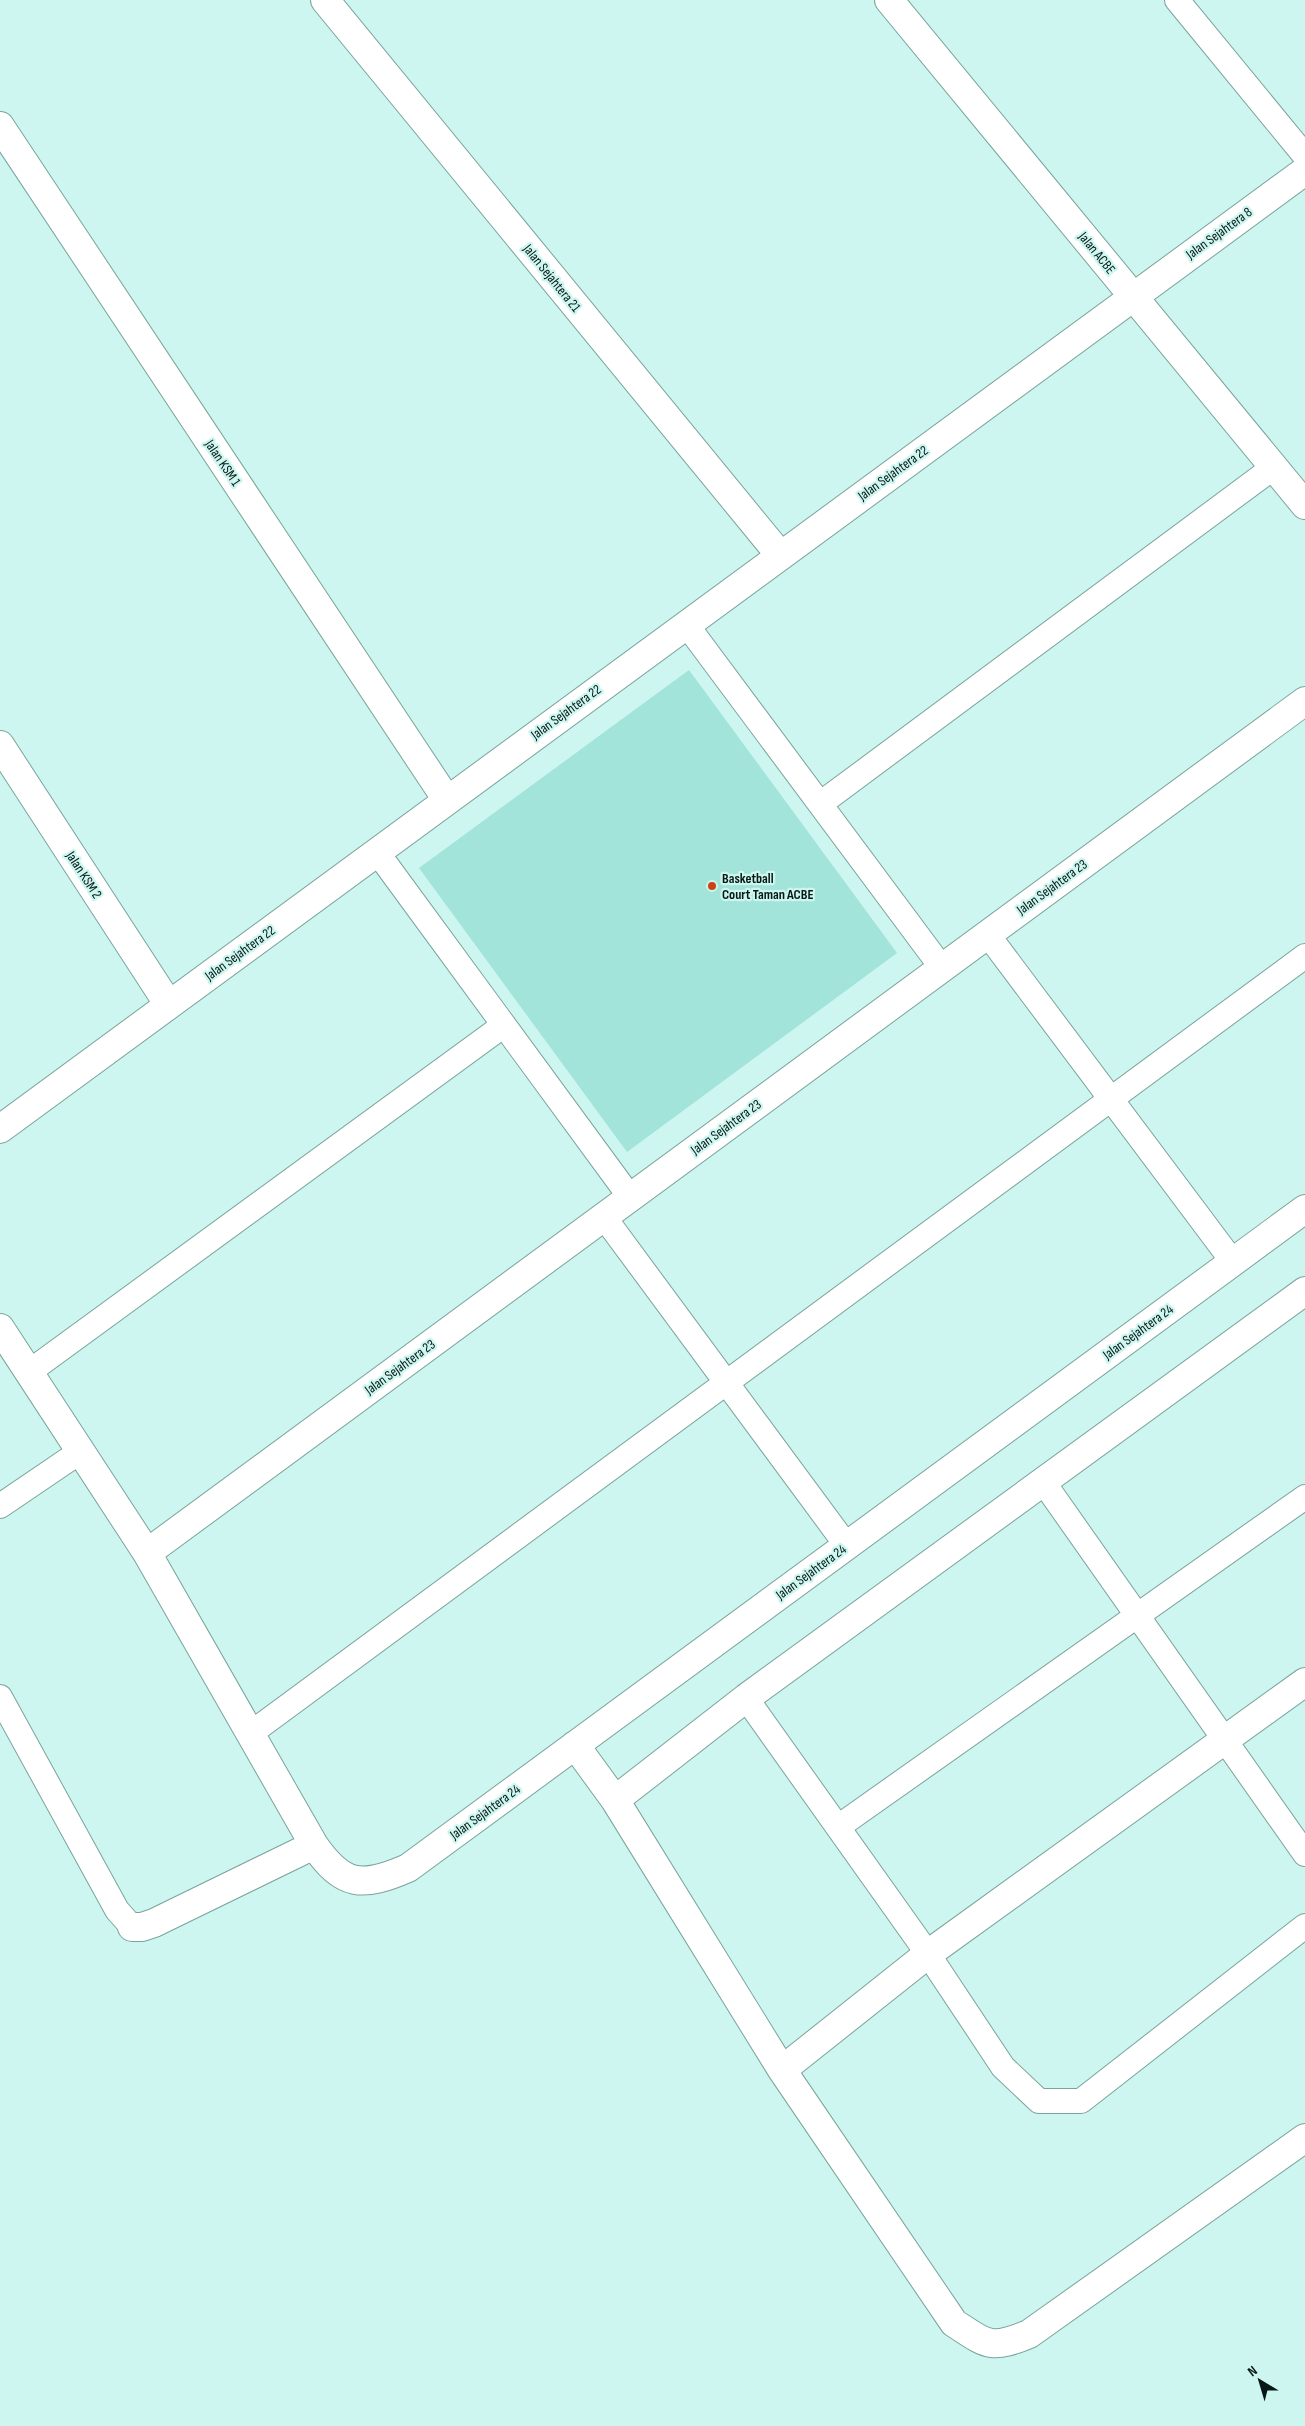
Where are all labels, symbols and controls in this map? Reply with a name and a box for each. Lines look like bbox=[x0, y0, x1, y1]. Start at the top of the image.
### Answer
street label: Jalan Sejahtera 8 bbox=[1182, 203, 1255, 263]
street label: Jalan ACBE bbox=[1074, 228, 1119, 278]
street label: Jalan Sejahtera 21 bbox=[519, 240, 584, 315]
street label: Jalan KSM 1 bbox=[201, 436, 245, 489]
street label: Jalan Sejahtera 22 bbox=[854, 442, 932, 505]
street label: Jalan Sejahtera 22 bbox=[527, 681, 605, 744]
street label: Jalan KSM 2 bbox=[62, 847, 106, 902]
street label: Jalan Sejahtera 23 bbox=[1013, 856, 1091, 919]
place label: Basketball Court Taman ACBE bbox=[722, 870, 813, 903]
marker: Basketball Court Taman ACBE bbox=[706, 880, 718, 892]
street label: Jalan Sejahtera 22 bbox=[201, 922, 279, 985]
street label: Jalan Sejahtera 23 bbox=[687, 1096, 765, 1159]
street label: Jalan Sejahtera 24 bbox=[1099, 1301, 1177, 1364]
street label: Jalan Sejahtera 23 bbox=[361, 1336, 439, 1399]
street label: Jalan Sejahtera 24 bbox=[772, 1541, 850, 1604]
street label: Jalan Sejahtera 24 bbox=[446, 1781, 524, 1844]
north arrow bbox=[1235, 2356, 1285, 2406]
text: N bbox=[1244, 2362, 1260, 2380]

